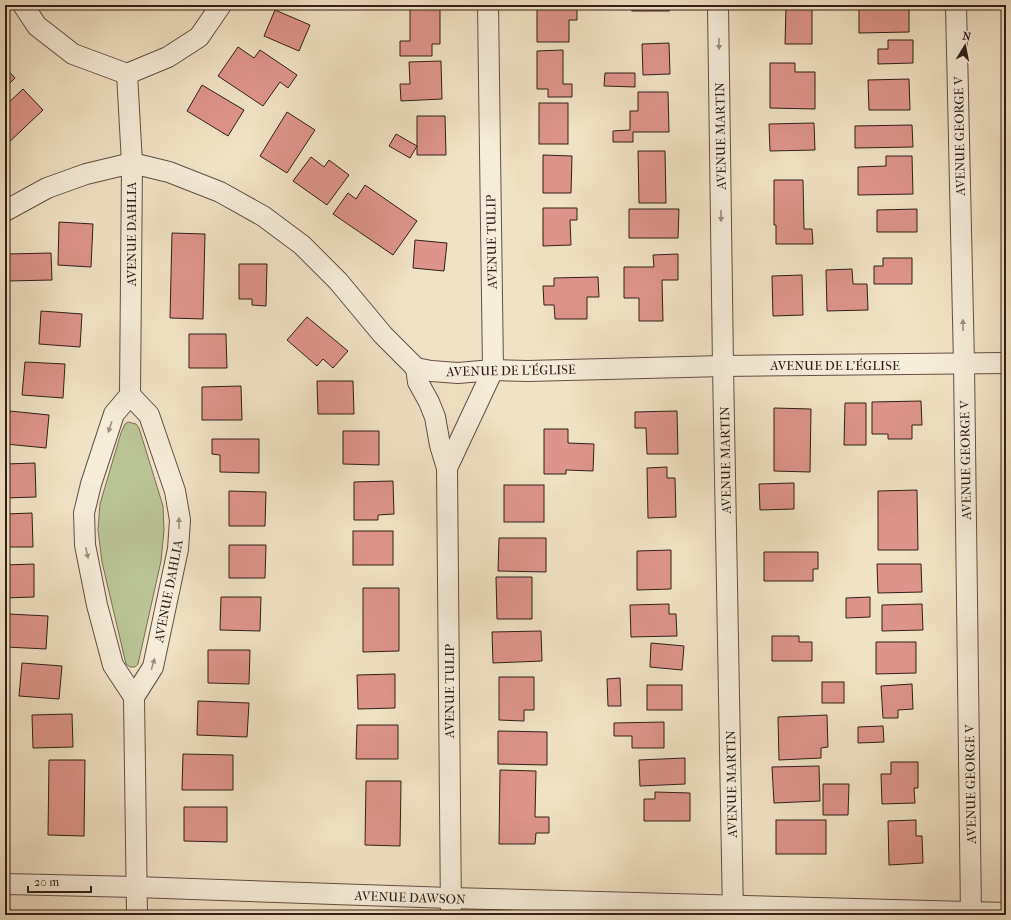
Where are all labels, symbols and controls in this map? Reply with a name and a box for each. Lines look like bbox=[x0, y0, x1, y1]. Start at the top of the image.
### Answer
north arrow bbox=[945, 26, 985, 66]
text: N bbox=[961, 30, 973, 44]
one-way arrow bbox=[716, 38, 722, 51]
street label: AVENUE GEORGE V bbox=[951, 76, 968, 197]
street label: AVENUE MARTIN bbox=[712, 82, 729, 191]
street label: AVENUE DAHLIA bbox=[124, 181, 139, 287]
street label: AVENUE TULIP bbox=[483, 195, 500, 290]
one-way arrow bbox=[718, 210, 724, 223]
one-way arrow bbox=[960, 318, 966, 331]
street label: AVENUE DE L'ÉGLISE bbox=[769, 358, 900, 373]
street label: AVENUE DE L'ÉGLISE bbox=[445, 362, 576, 379]
street label: AVENUE GEORGE V bbox=[957, 400, 974, 521]
street label: AVENUE MARTIN bbox=[717, 406, 734, 515]
one-way arrow bbox=[106, 421, 112, 433]
one-way arrow bbox=[176, 516, 182, 529]
street label: AVENUE DAHLIA bbox=[151, 538, 186, 645]
one-way arrow bbox=[84, 547, 90, 559]
street label: AVENUE TULIP bbox=[442, 644, 457, 739]
one-way arrow bbox=[150, 657, 156, 669]
street label: AVENUE GEORGE V bbox=[962, 724, 979, 845]
street label: AVENUE MARTIN bbox=[723, 730, 740, 839]
scale bar bbox=[28, 868, 91, 894]
text: 20 m bbox=[34, 875, 59, 889]
street label: AVENUE DAWSON bbox=[353, 888, 466, 907]

